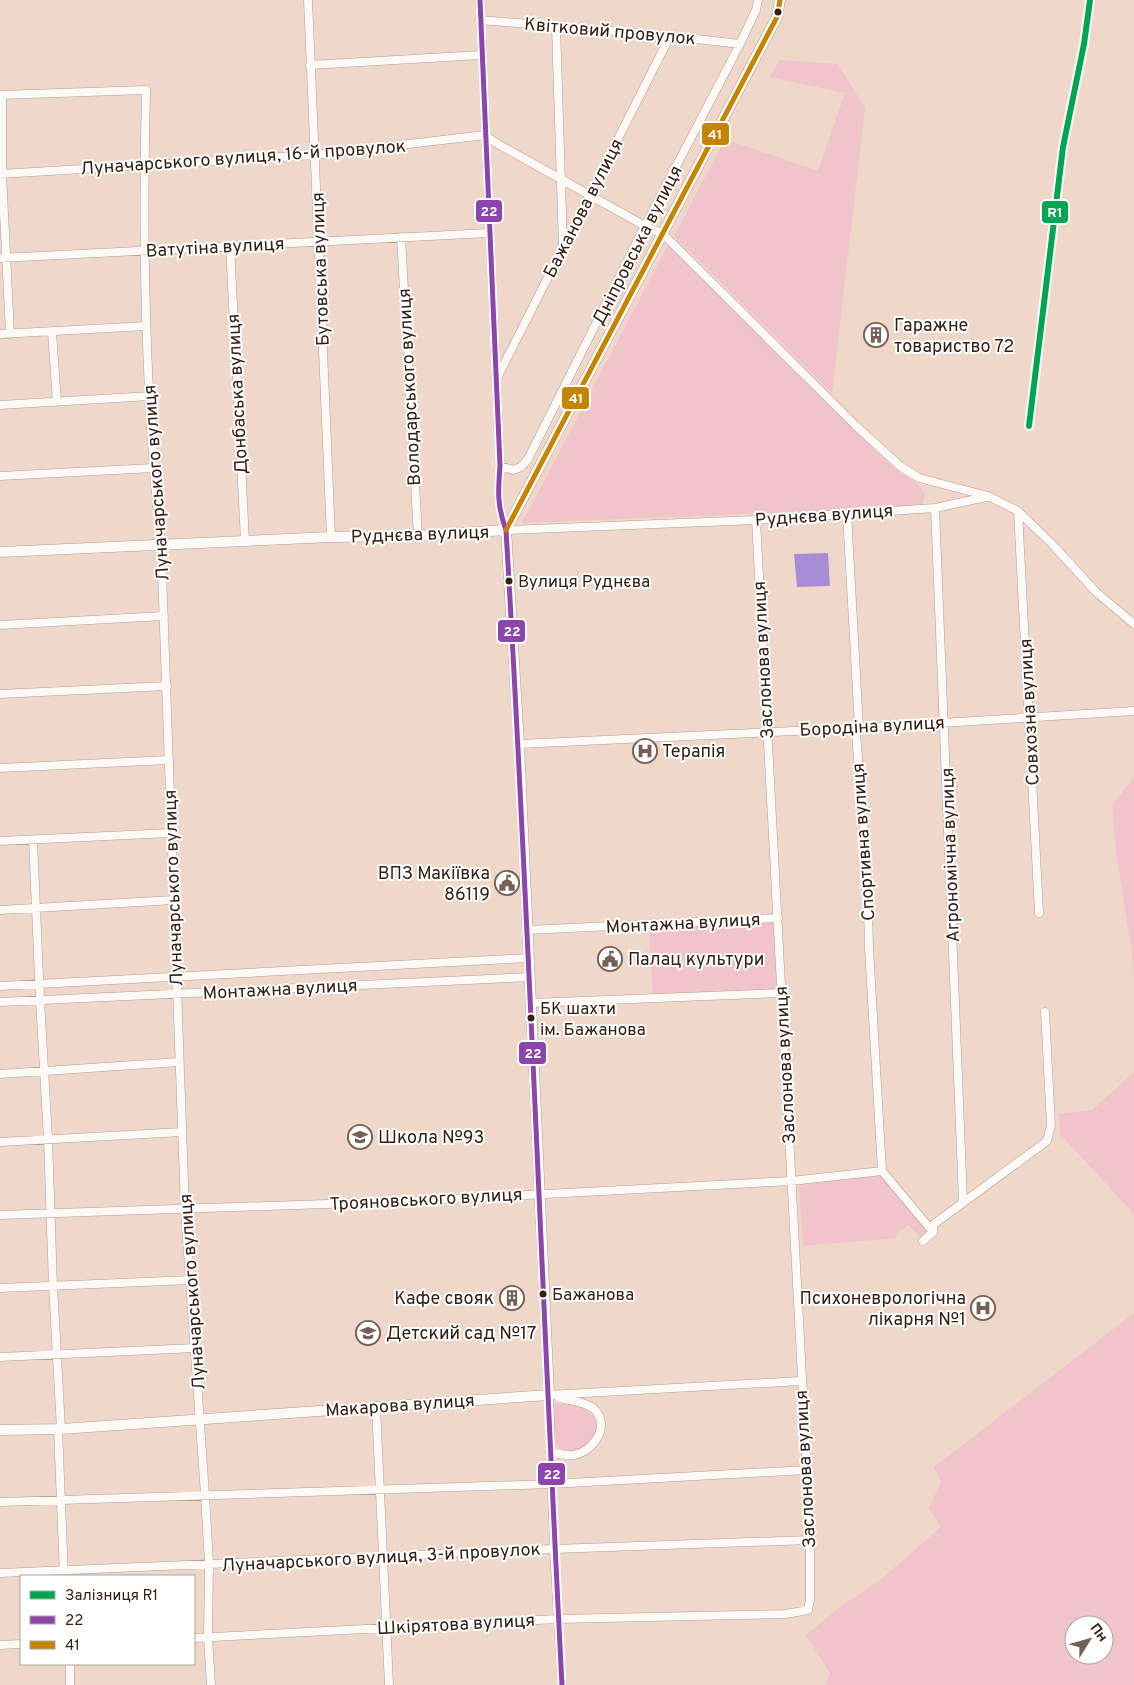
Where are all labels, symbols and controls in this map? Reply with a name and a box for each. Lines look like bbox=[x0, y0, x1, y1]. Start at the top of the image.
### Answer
unlabelled marker bbox=[773, 7, 783, 17]
street label: Квітковий провулок bbox=[523, 14, 697, 51]
line badge: 41 bbox=[701, 122, 730, 146]
text: 41 bbox=[708, 127, 722, 144]
street label: Бажанова вулиця bbox=[539, 135, 629, 282]
street label: Луначарського вулиця, 16-й провулок bbox=[79, 136, 407, 181]
street label: Дніпровська вулиця bbox=[588, 162, 689, 329]
street label: Бутовська вулиця bbox=[307, 192, 336, 346]
line badge: 22 bbox=[475, 199, 503, 223]
line badge: R1 bbox=[1041, 200, 1069, 224]
text: 22 bbox=[480, 204, 498, 221]
text: R1 bbox=[1047, 205, 1063, 222]
street label: Ватутіна вулиця bbox=[145, 233, 285, 264]
street label: Володарського вулиця bbox=[394, 287, 427, 486]
street label: Донбаська вулиця bbox=[223, 313, 254, 475]
place label: Гаражне товариство 72 bbox=[894, 315, 1014, 359]
building icon: Гаражне товариство 72 bbox=[863, 322, 889, 348]
street label: Луначарського вулиця bbox=[139, 384, 176, 582]
line badge: 41 bbox=[561, 386, 590, 410]
text: 41 bbox=[569, 391, 583, 408]
street label: Руднєва вулиця bbox=[754, 500, 894, 533]
street label: Руднєва вулиця bbox=[350, 522, 490, 549]
place label: Вулиця Руднєва bbox=[518, 572, 650, 594]
marker: Вулиця Руднєва bbox=[504, 576, 514, 586]
street label: Заслонова вулиця bbox=[749, 580, 780, 740]
line badge: 22 bbox=[497, 619, 526, 643]
text: 22 bbox=[503, 624, 521, 641]
street label: Совхозна вулиця bbox=[1015, 638, 1046, 786]
street label: Бородіна вулиця bbox=[799, 712, 945, 743]
hospital icon: Терапія bbox=[632, 738, 658, 764]
place label: Терапія bbox=[662, 741, 725, 764]
street label: Спортивна вулиця bbox=[848, 762, 881, 922]
street label: Агрономічна вулиця bbox=[937, 767, 966, 943]
street label: Луначарського вулиця bbox=[160, 789, 189, 987]
place label: ВПЗ Макіївка 86119 bbox=[378, 863, 490, 907]
public building icon: ВПЗ Макіївка 86119 bbox=[494, 870, 520, 896]
street label: Монтажна вулиця bbox=[605, 909, 761, 940]
public building icon: Палац культури bbox=[597, 946, 623, 972]
place label: Палац культури bbox=[628, 949, 764, 972]
street label: Монтажна вулиця bbox=[202, 975, 358, 1006]
street label: Заслонова вулиця bbox=[771, 985, 802, 1145]
place label: БК шахти ім. Бажанова bbox=[540, 999, 646, 1042]
marker: БК шахти ім. Бажанова bbox=[526, 1013, 536, 1023]
line badge: 22 bbox=[518, 1041, 547, 1065]
text: 22 bbox=[524, 1046, 542, 1063]
school or university icon: Школа №93 bbox=[347, 1124, 373, 1150]
place label: Школа №93 bbox=[378, 1127, 484, 1150]
street label: Трояновського вулиця bbox=[329, 1184, 523, 1217]
street label: Луначарського вулиця bbox=[175, 1193, 212, 1391]
building icon: Кафе свояк bbox=[499, 1285, 525, 1311]
place label: Бажанова bbox=[552, 1285, 634, 1307]
place label: Кафе свояк bbox=[394, 1288, 494, 1311]
place label: Психоневрологічна лікарня №1 bbox=[800, 1288, 966, 1332]
marker: Бажанова bbox=[538, 1289, 548, 1299]
hospital icon: Психоневрологічна лікарня №1 bbox=[970, 1295, 996, 1321]
school or university icon: Детский сад №17 bbox=[355, 1320, 381, 1346]
place label: Детский сад №17 bbox=[386, 1323, 536, 1346]
street label: Заслонова вулиця bbox=[791, 1389, 822, 1549]
street label: Макарова вулиця bbox=[325, 1390, 476, 1423]
line badge: 22 bbox=[537, 1462, 566, 1486]
text: 22 bbox=[543, 1467, 561, 1484]
street label: Луначарського вулиця, 3-й провулок bbox=[221, 1539, 541, 1578]
legend bbox=[20, 1575, 195, 1665]
text: Залізниця R1 bbox=[65, 1587, 158, 1606]
street label: Шкірятова вулиця bbox=[377, 1610, 536, 1641]
text: 22 bbox=[65, 1612, 83, 1631]
north arrow bbox=[1064, 1615, 1114, 1665]
text: Пн bbox=[1086, 1620, 1111, 1646]
text: 41 bbox=[65, 1637, 80, 1656]

